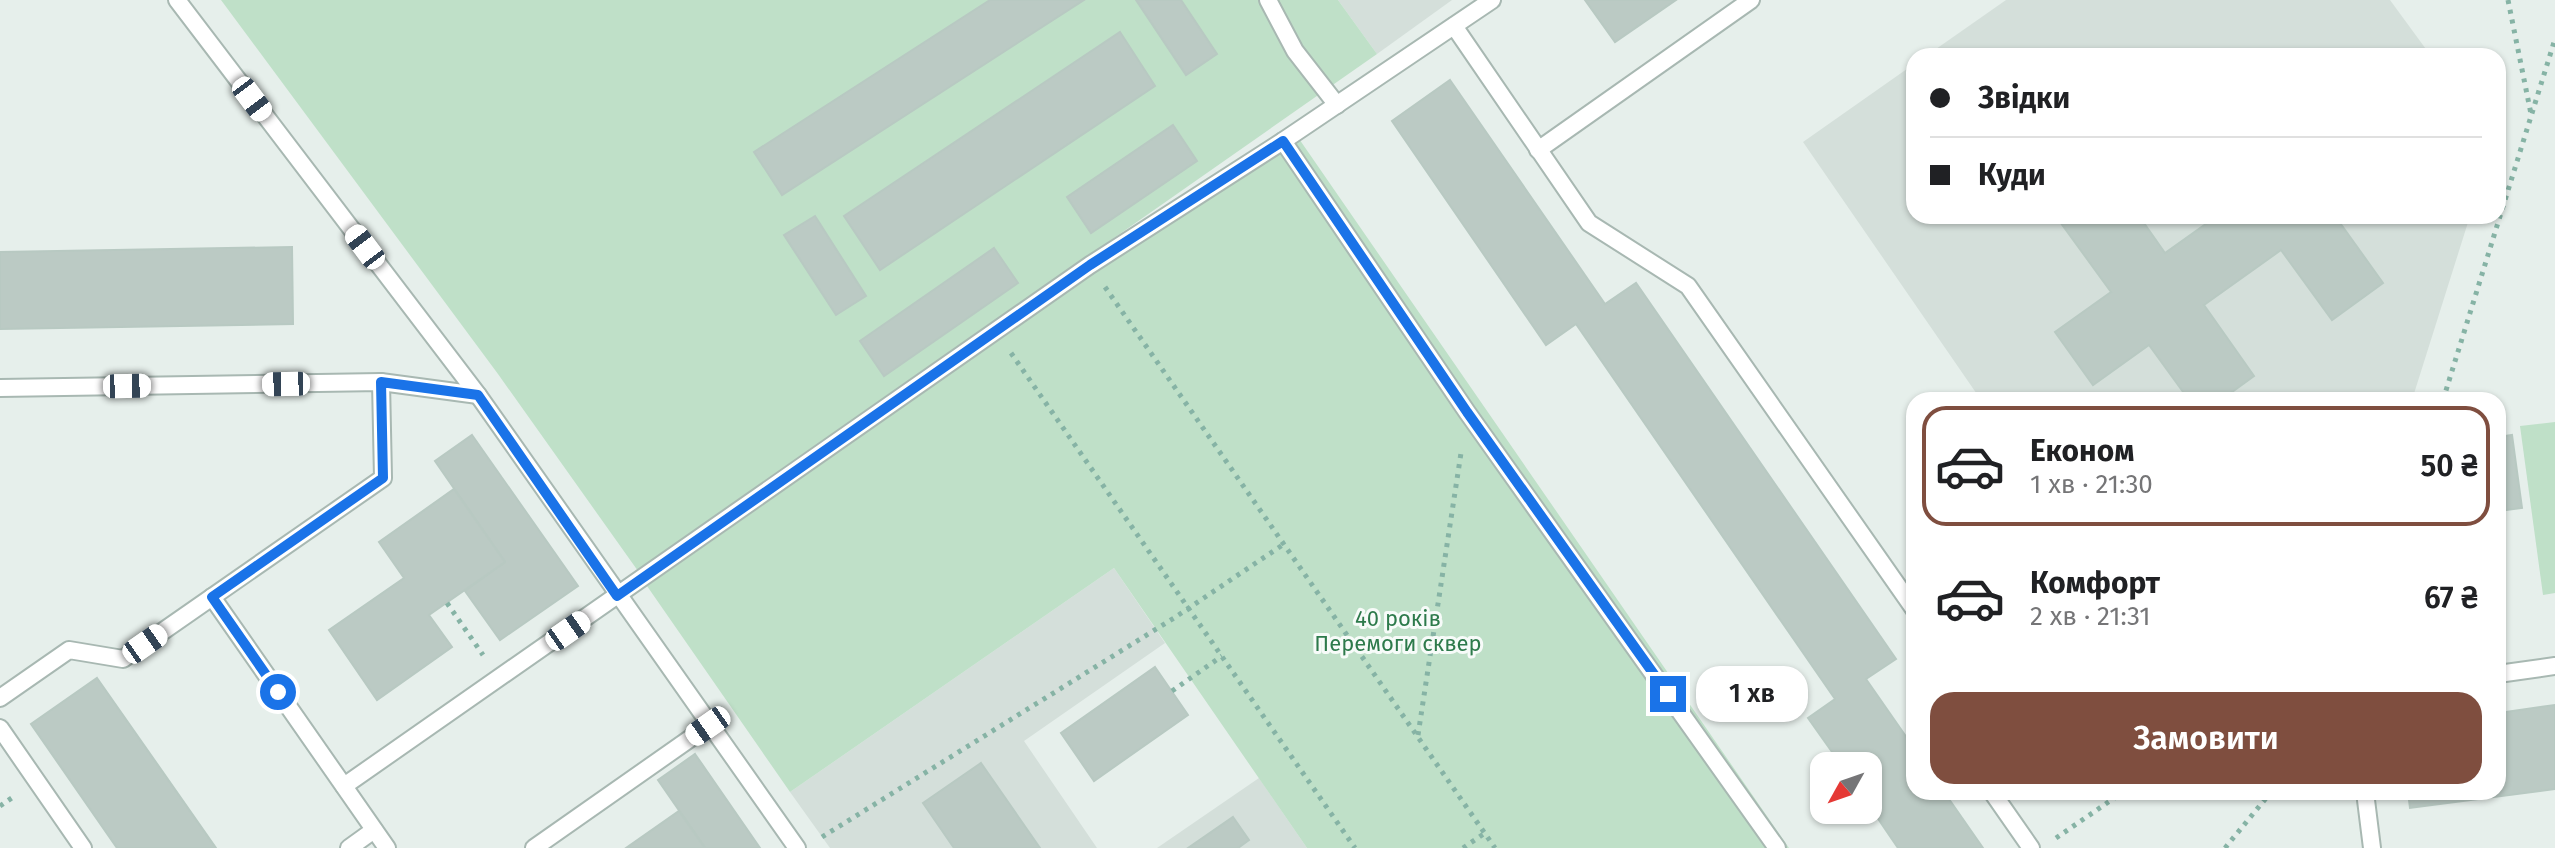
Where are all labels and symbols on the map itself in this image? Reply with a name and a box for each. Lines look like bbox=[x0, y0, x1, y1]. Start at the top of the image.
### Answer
car bbox=[228, 73, 276, 125]
car bbox=[341, 221, 389, 273]
car bbox=[262, 372, 310, 396]
car bbox=[103, 374, 151, 398]
park label: 40 років Перемоги сквер bbox=[1314, 605, 1482, 657]
car bbox=[541, 607, 595, 655]
car bbox=[118, 620, 172, 668]
callout: 1 хв bbox=[1696, 666, 1808, 722]
route start bbox=[260, 674, 296, 710]
route end bbox=[1650, 676, 1686, 712]
car bbox=[681, 702, 735, 750]
north arrow bbox=[1810, 752, 1882, 824]

